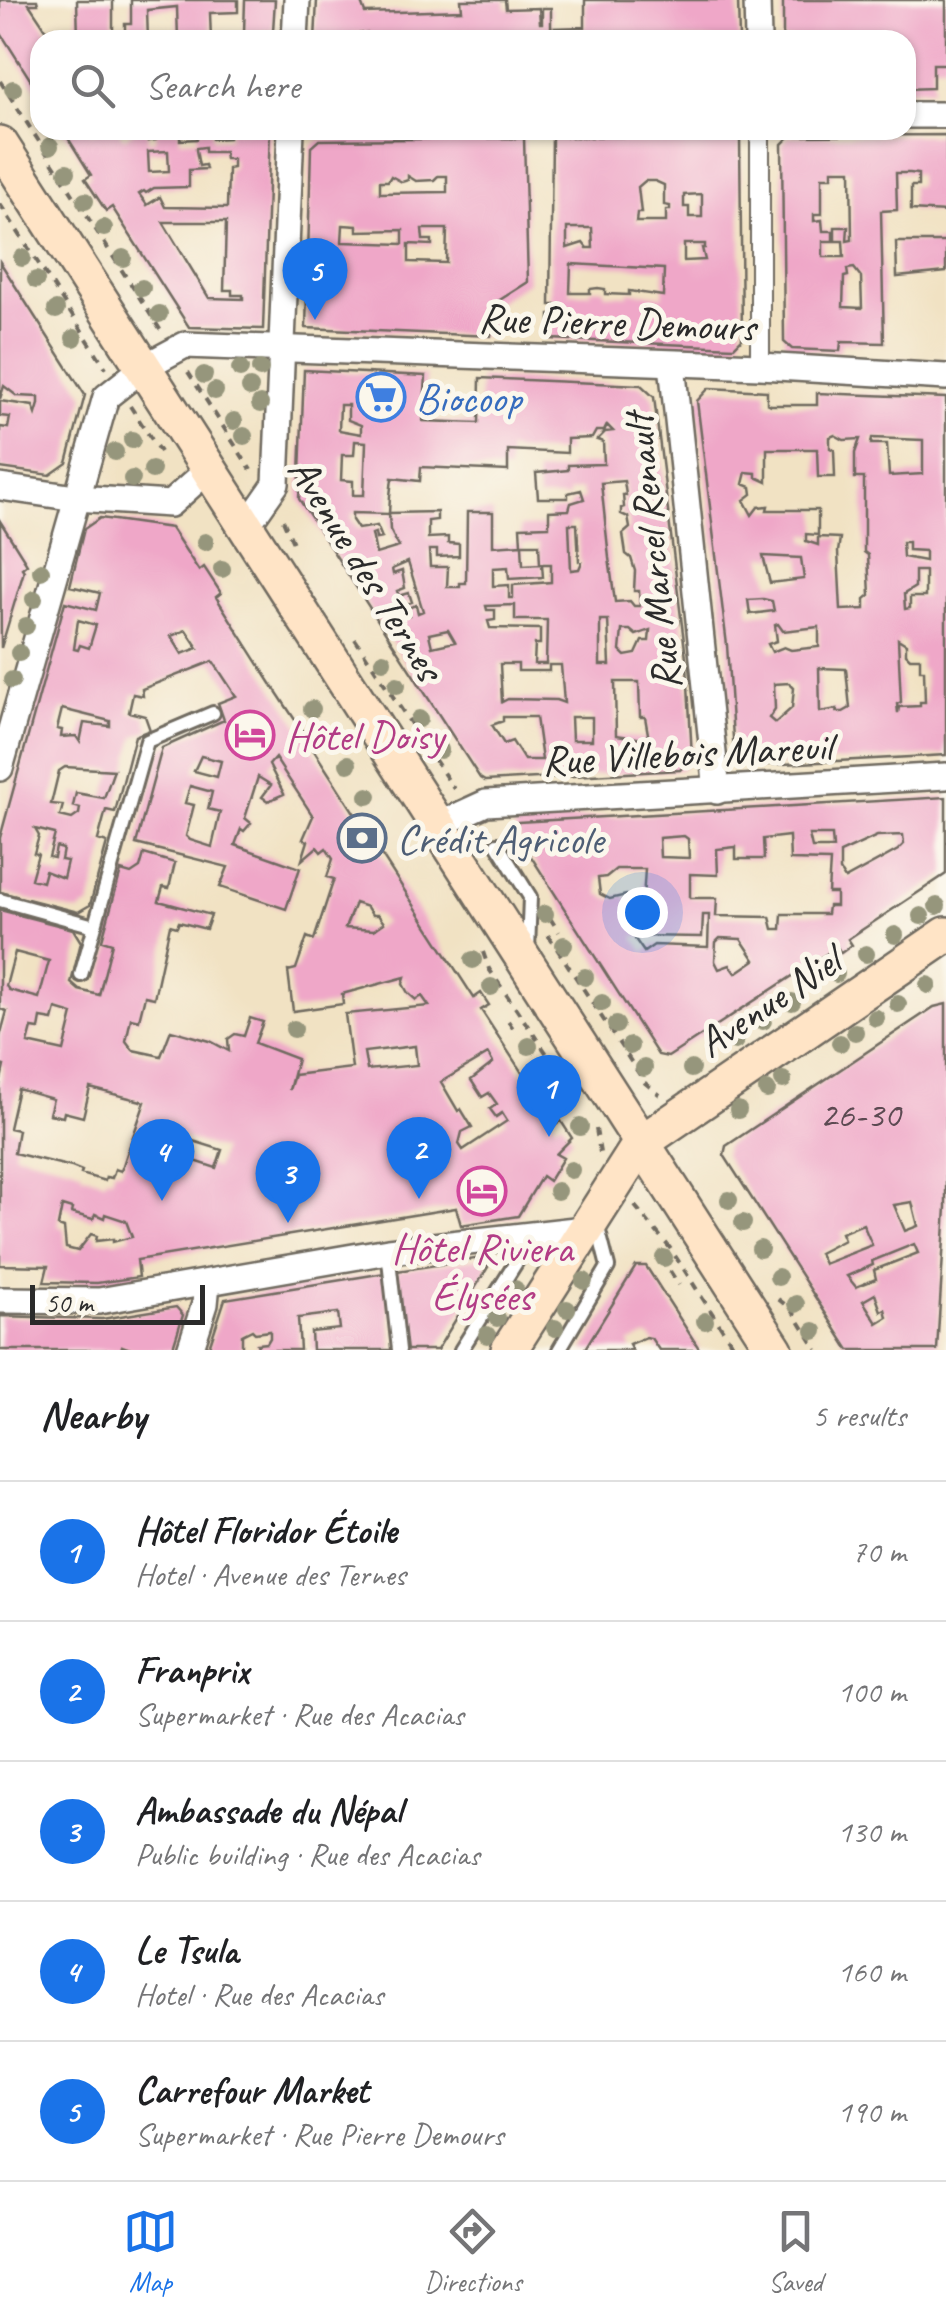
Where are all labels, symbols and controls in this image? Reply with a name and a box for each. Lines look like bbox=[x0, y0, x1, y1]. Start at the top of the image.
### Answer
search box bbox=[30, 30, 916, 140]
icon: search bbox=[65, 58, 120, 113]
text: Search here bbox=[145, 62, 300, 109]
pin: 5 bbox=[282, 238, 348, 320]
street label: Rue Pierre Demours bbox=[477, 291, 760, 354]
supermarket icon: Biocoop bbox=[355, 371, 407, 423]
place label: Biocoop bbox=[416, 372, 524, 425]
street label: Rue Marcel Renault bbox=[611, 406, 693, 693]
street label: Avenue des Ternes bbox=[276, 447, 457, 694]
hotel icon: Hôtel Doisy bbox=[224, 709, 276, 761]
place label: Hôtel Doisy bbox=[285, 710, 448, 763]
street label: Rue Villebois Mareuil bbox=[541, 719, 840, 788]
bank icon: Crédit Agricole bbox=[336, 812, 388, 864]
place label: Crédit Agricole bbox=[397, 813, 607, 866]
your location bbox=[617, 887, 668, 938]
street label: Avenue Niel bbox=[687, 931, 856, 1069]
pin: 1 bbox=[516, 1054, 582, 1137]
house number: 26-30 bbox=[820, 1091, 903, 1138]
pin: 2 bbox=[386, 1116, 452, 1199]
pin: 4 bbox=[130, 1118, 194, 1201]
pin: 3 bbox=[256, 1140, 320, 1223]
hotel icon: Hôtel Riviera Élysées bbox=[456, 1165, 508, 1217]
place label: Hôtel Riviera Élysées bbox=[391, 1222, 576, 1323]
scale bar bbox=[30, 1280, 205, 1324]
text: 50 m bbox=[45, 1285, 93, 1320]
text: Nearby bbox=[40, 1389, 146, 1442]
text: 5 results bbox=[812, 1395, 906, 1436]
text: Hôtel Floridor Étoile bbox=[135, 1507, 397, 1554]
text: 1 bbox=[65, 1531, 80, 1572]
text: 70 m bbox=[852, 1531, 906, 1572]
text: Hotel · Avenue des Ternes bbox=[135, 1554, 405, 1595]
text: Franprix bbox=[135, 1647, 249, 1694]
text: 2 bbox=[65, 1671, 80, 1712]
text: 100 m bbox=[837, 1671, 906, 1712]
text: Supermarket · Rue des Acacias bbox=[135, 1694, 464, 1735]
text: Ambassade du Népal bbox=[135, 1787, 402, 1834]
text: 3 bbox=[65, 1811, 80, 1852]
text: 130 m bbox=[837, 1811, 906, 1852]
text: Public building · Rue des Acacias bbox=[135, 1834, 480, 1875]
text: Le Tsula bbox=[135, 1927, 238, 1974]
text: 4 bbox=[65, 1951, 80, 1992]
text: 160 m bbox=[837, 1951, 906, 1992]
text: Hotel · Rue des Acacias bbox=[135, 1974, 383, 2015]
text: Carrefour Market bbox=[135, 2067, 369, 2114]
text: 5 bbox=[66, 2091, 79, 2132]
text: 190 m bbox=[837, 2091, 906, 2132]
text: Supermarket · Rue Pierre Demours bbox=[135, 2114, 504, 2155]
tab: Map bbox=[123, 2204, 178, 2299]
tab: Directions bbox=[424, 2204, 522, 2299]
tab: Saved bbox=[768, 2204, 823, 2299]

